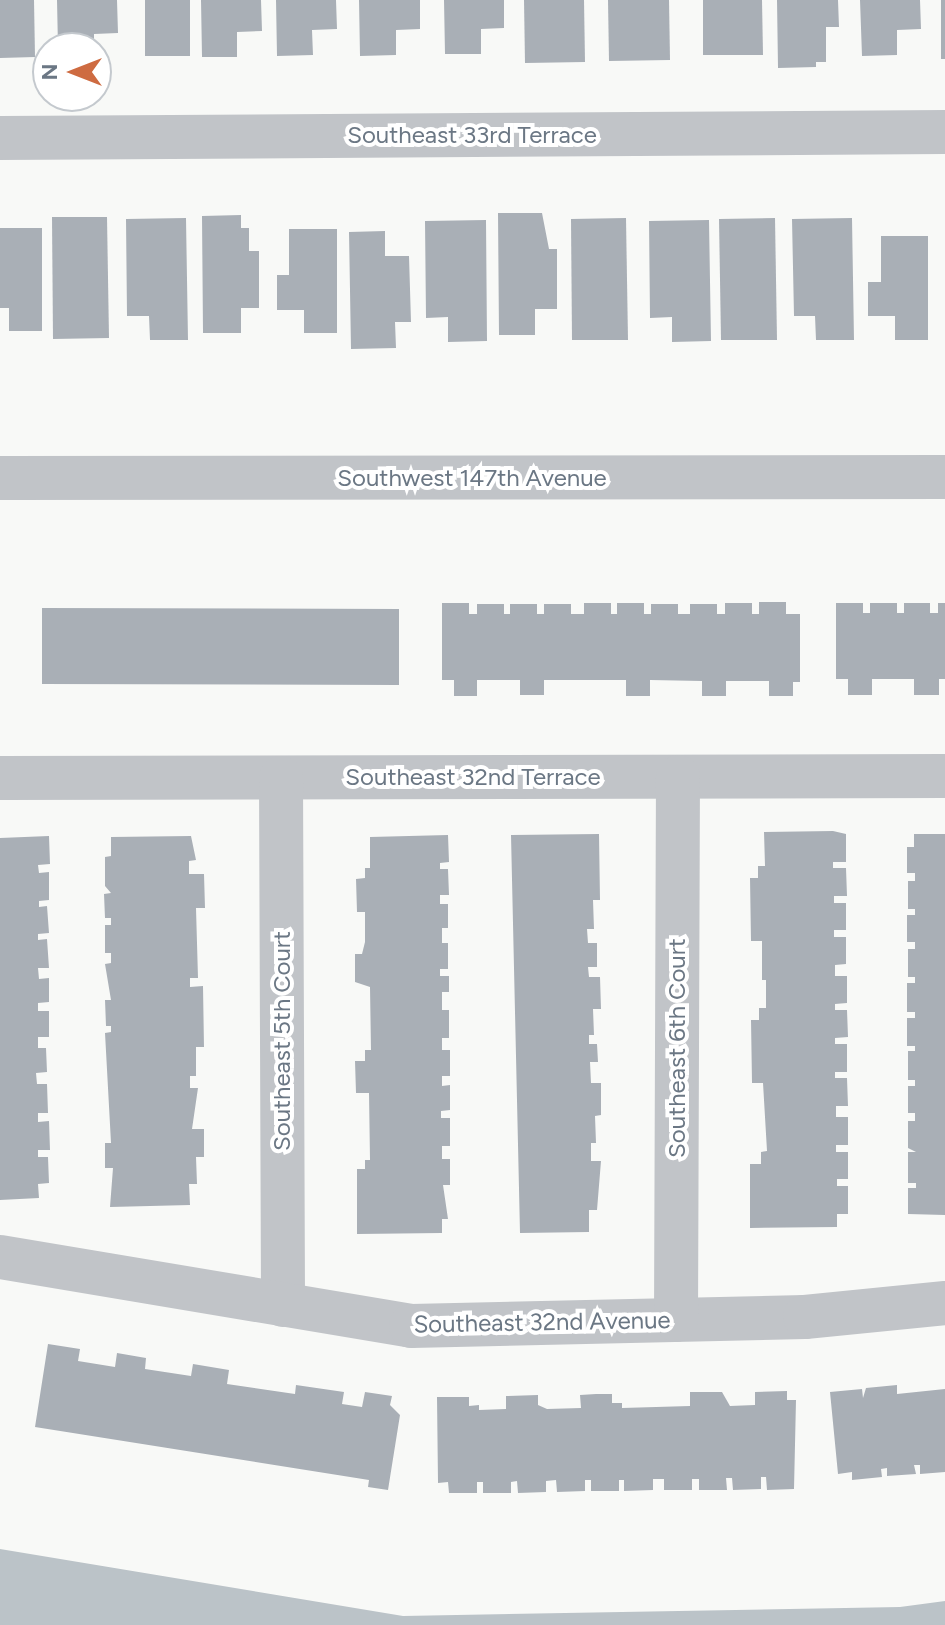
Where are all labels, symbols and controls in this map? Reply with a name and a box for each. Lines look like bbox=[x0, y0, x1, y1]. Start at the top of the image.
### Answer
north arrow bbox=[32, 32, 112, 112]
text: N bbox=[36, 64, 63, 81]
street label: Southeast 33rd Terrace bbox=[347, 121, 597, 149]
street label: Southwest 147th Avenue bbox=[337, 464, 607, 492]
street label: Southeast 32nd Terrace bbox=[345, 763, 601, 791]
street label: Southeast 5th Court bbox=[268, 931, 296, 1151]
street label: Southeast 6th Court bbox=[663, 938, 691, 1158]
street label: Southeast 32nd Avenue bbox=[413, 1305, 671, 1339]

